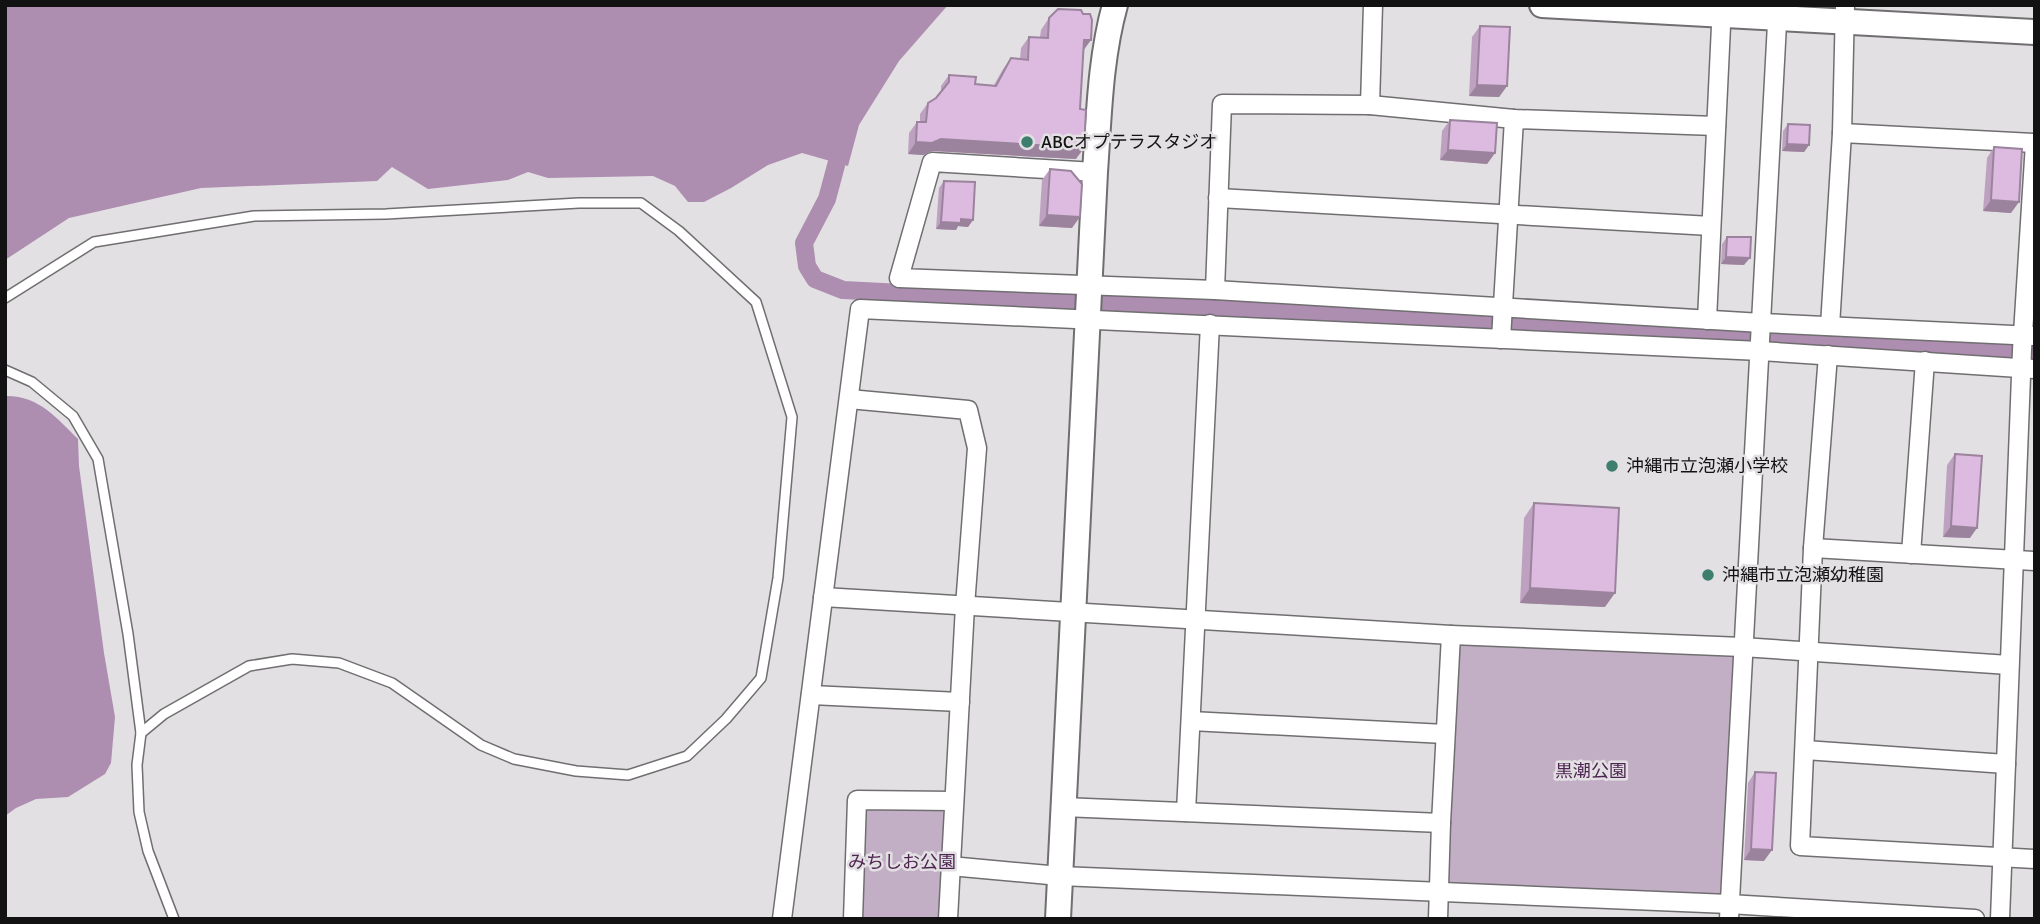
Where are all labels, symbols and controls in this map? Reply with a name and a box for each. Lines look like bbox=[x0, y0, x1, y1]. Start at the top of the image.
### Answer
place label: ABCオプテラスタジオ bbox=[1041, 131, 1217, 153]
marker: ABCオプテラスタジオ bbox=[1019, 134, 1035, 150]
place label: 沖縄市立泡瀬小学校 bbox=[1626, 455, 1788, 477]
marker: 沖縄市立泡瀬小学校 bbox=[1604, 458, 1620, 474]
place label: 沖縄市立泡瀬幼稚園 bbox=[1722, 564, 1884, 586]
marker: 沖縄市立泡瀬幼稚園 bbox=[1700, 567, 1716, 583]
park label: 黒潮公園 bbox=[1555, 760, 1627, 782]
park label: みちしお公園 bbox=[848, 851, 956, 873]

